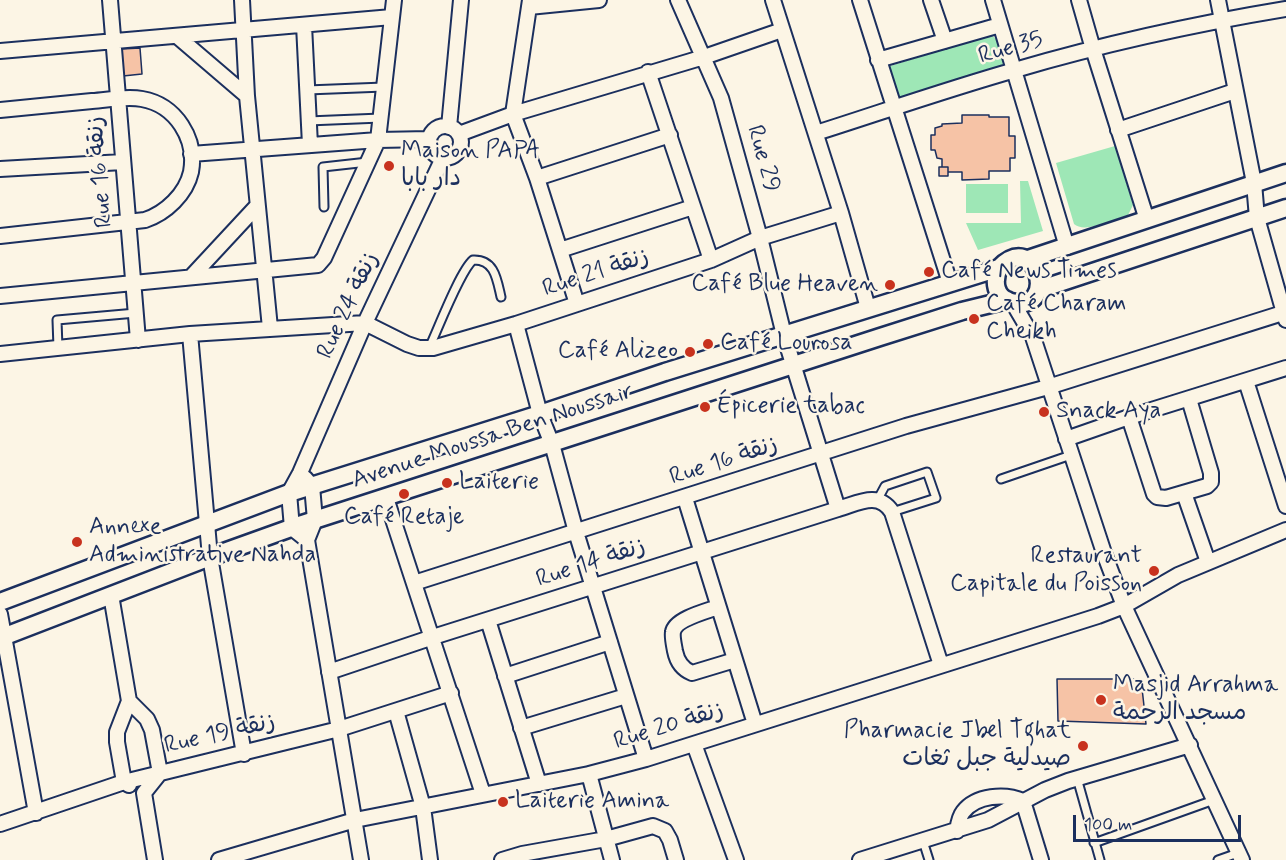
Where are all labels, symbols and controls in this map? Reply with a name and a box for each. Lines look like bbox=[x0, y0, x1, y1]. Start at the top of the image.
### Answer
street label: Rue 35 bbox=[975, 26, 1047, 72]
street label: Rue 16 زنقة bbox=[82, 115, 120, 229]
street label: Rue 29 bbox=[739, 122, 785, 196]
place label: Maison PAPA دار بابا bbox=[401, 138, 540, 194]
marker: Maison PAPA دار بابا bbox=[382, 159, 396, 173]
street label: Rue 21 زنقة bbox=[539, 243, 653, 305]
street label: Rue 24 زنقة bbox=[312, 248, 386, 364]
place label: Café News Times bbox=[941, 258, 1117, 286]
marker: Café News Times bbox=[922, 265, 936, 279]
place label: Café Blue Heaven bbox=[691, 271, 878, 299]
marker: Café Blue Heaven bbox=[883, 278, 897, 292]
place label: Café Charam Cheikh bbox=[986, 291, 1126, 347]
marker: Café Charam Cheikh bbox=[967, 312, 981, 326]
place label: Café Lourosa bbox=[720, 330, 853, 358]
marker: Café Lourosa bbox=[701, 337, 715, 351]
place label: Café Alizeo bbox=[558, 338, 678, 366]
marker: Café Alizeo bbox=[683, 345, 697, 359]
street label: Avenue Moussa Ben Noussair bbox=[349, 378, 637, 496]
place label: Épicerie tabac bbox=[717, 393, 865, 421]
place label: Snack Aya bbox=[1056, 398, 1161, 426]
marker: Épicerie tabac bbox=[698, 400, 712, 414]
marker: Snack Aya bbox=[1037, 405, 1051, 419]
street label: Rue 16 زنقة bbox=[666, 431, 782, 493]
place label: Laiterie bbox=[459, 469, 539, 497]
marker: Laiterie bbox=[440, 476, 454, 490]
marker: Café Retaje bbox=[397, 487, 411, 501]
place label: Café Retaje bbox=[344, 504, 464, 532]
place label: Annexe Administrative Nahda bbox=[89, 514, 316, 570]
street label: Rue 14 زنقة bbox=[533, 533, 649, 595]
marker: Annexe Administrative Nahda bbox=[70, 535, 84, 549]
place label: Restaurant Capitale du Poisson bbox=[950, 543, 1142, 599]
marker: Restaurant Capitale du Poisson bbox=[1147, 564, 1161, 578]
place label: Masjid Arrahma مسجد الرحمة bbox=[1113, 672, 1278, 728]
marker: Masjid Arrahma مسجد الرحمة bbox=[1094, 693, 1108, 707]
street label: Rue 20 زنقة bbox=[611, 697, 727, 757]
street label: Rue 19 زنقة bbox=[162, 708, 278, 762]
place label: Pharmacie Jbel Tghat صيدلية جبل ثغات bbox=[844, 718, 1071, 774]
marker: Pharmacie Jbel Tghat صيدلية جبل ثغات bbox=[1076, 739, 1090, 753]
place label: Laiterie Amina bbox=[515, 788, 669, 816]
marker: Laiterie Amina bbox=[496, 795, 510, 809]
scale bar bbox=[1076, 803, 1244, 841]
text: 100 m bbox=[1084, 813, 1132, 837]

